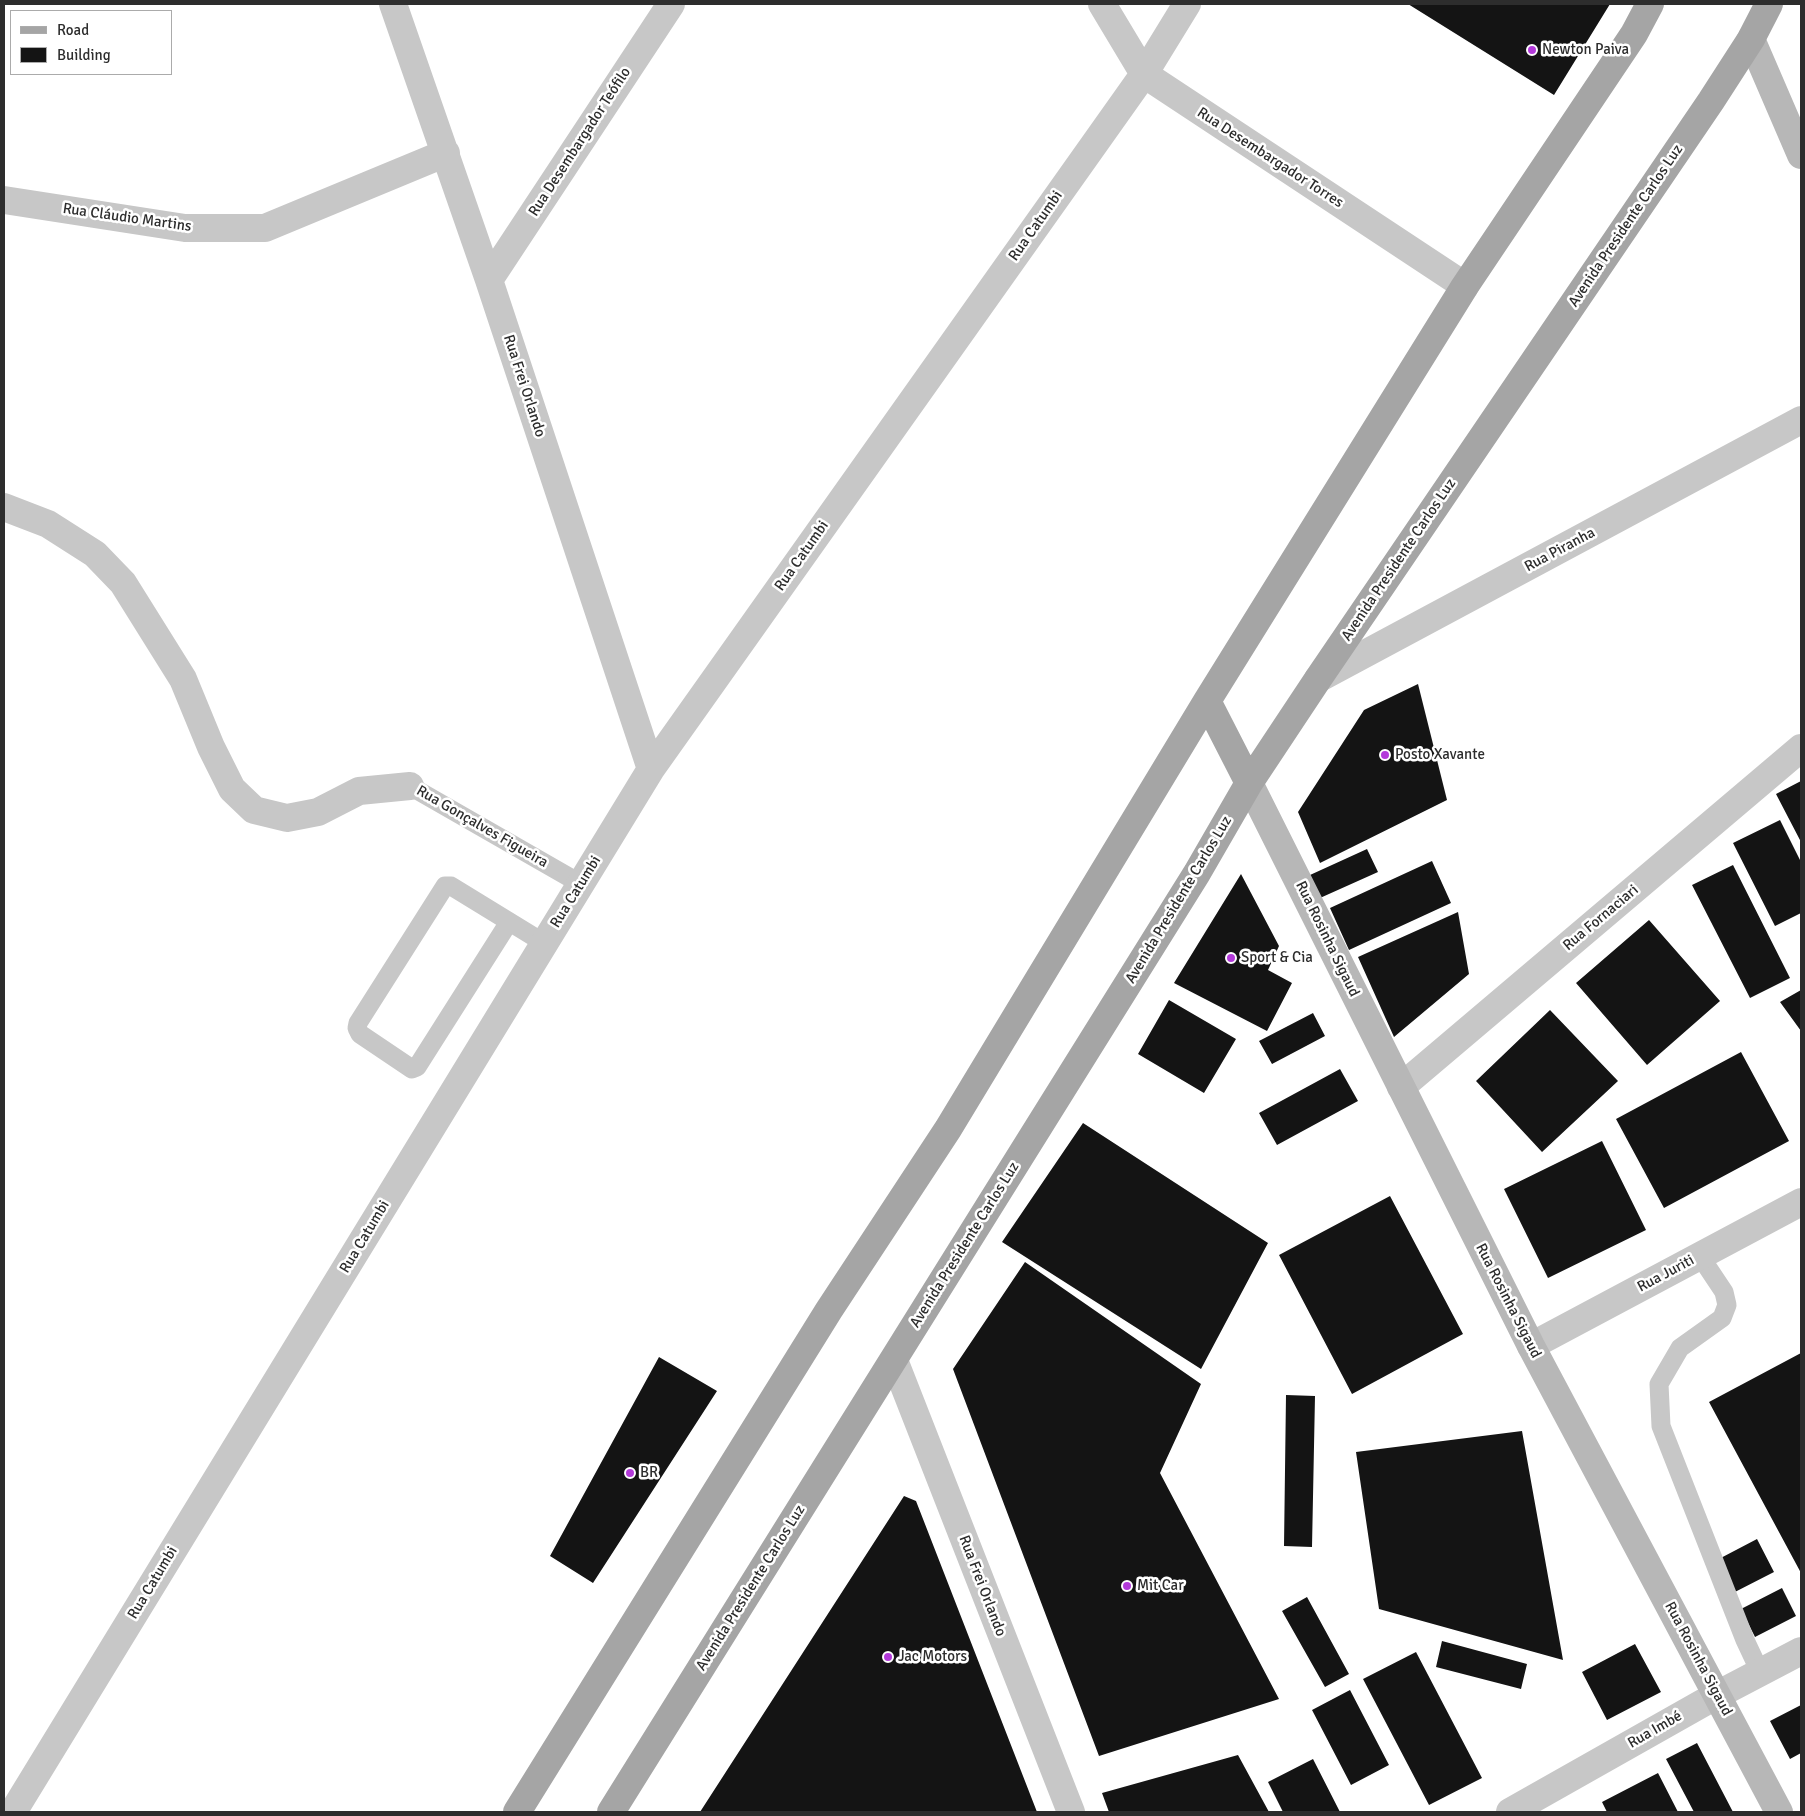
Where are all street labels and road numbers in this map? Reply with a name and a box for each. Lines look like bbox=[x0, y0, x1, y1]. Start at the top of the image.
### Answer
street label: Rua Desembargador Teófilo bbox=[525, 64, 635, 220]
street label: Rua Desembargador Torres bbox=[1194, 104, 1346, 212]
street label: Avenida Presidente Carlos Luz bbox=[1565, 141, 1687, 311]
street label: Rua Catumbi bbox=[1005, 187, 1067, 265]
street label: Rua Cláudio Martins bbox=[61, 200, 193, 236]
street label: Rua Frei Orlando bbox=[499, 332, 549, 440]
street label: Avenida Presidente Carlos Luz bbox=[1338, 475, 1460, 645]
street label: Rua Catumbi bbox=[771, 517, 833, 595]
street label: Rua Piranha bbox=[1522, 524, 1598, 576]
street label: Rua Gonçalves Figueira bbox=[413, 782, 551, 872]
street label: Avenida Presidente Carlos Luz bbox=[1122, 813, 1236, 987]
street label: Rua Catumbi bbox=[547, 853, 605, 931]
street label: Rua Rosinha Sigaud bbox=[1291, 878, 1363, 1000]
street label: Rua Fornaciari bbox=[1560, 881, 1642, 955]
street label: Avenida Presidente Carlos Luz bbox=[907, 1159, 1023, 1331]
street label: Rua Catumbi bbox=[336, 1197, 394, 1277]
street label: Rua Rosinha Sigaud bbox=[1471, 1241, 1545, 1361]
street label: Rua Juriti bbox=[1634, 1252, 1698, 1296]
street label: Avenida Presidente Carlos Luz bbox=[693, 1502, 809, 1674]
street label: Rua Frei Orlando bbox=[954, 1533, 1010, 1639]
street label: Rua Catumbi bbox=[124, 1543, 182, 1623]
street label: Rua Rosinha Sigaud bbox=[1660, 1599, 1736, 1719]
street label: Rua Imbé bbox=[1625, 1707, 1685, 1753]

